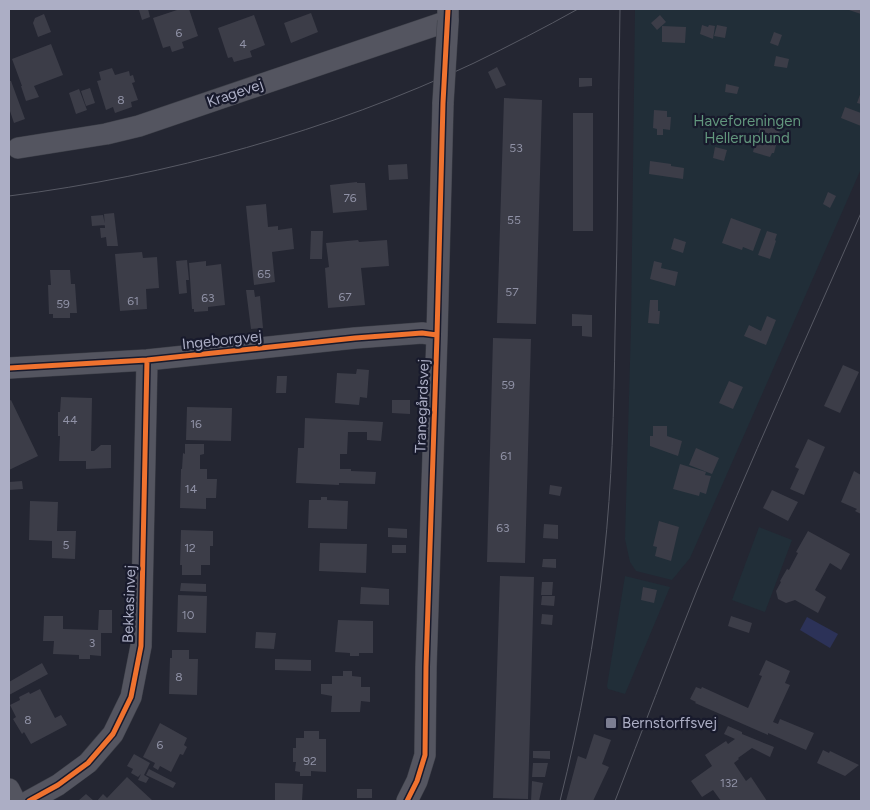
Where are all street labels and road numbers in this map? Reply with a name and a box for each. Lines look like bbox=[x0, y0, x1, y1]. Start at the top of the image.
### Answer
street label: Kragevej bbox=[204, 75, 266, 111]
street label: Ingeborgvej bbox=[181, 327, 263, 353]
street label: Tranegårdsvej bbox=[411, 359, 433, 453]
street label: Bekkasinvej bbox=[119, 565, 139, 643]

